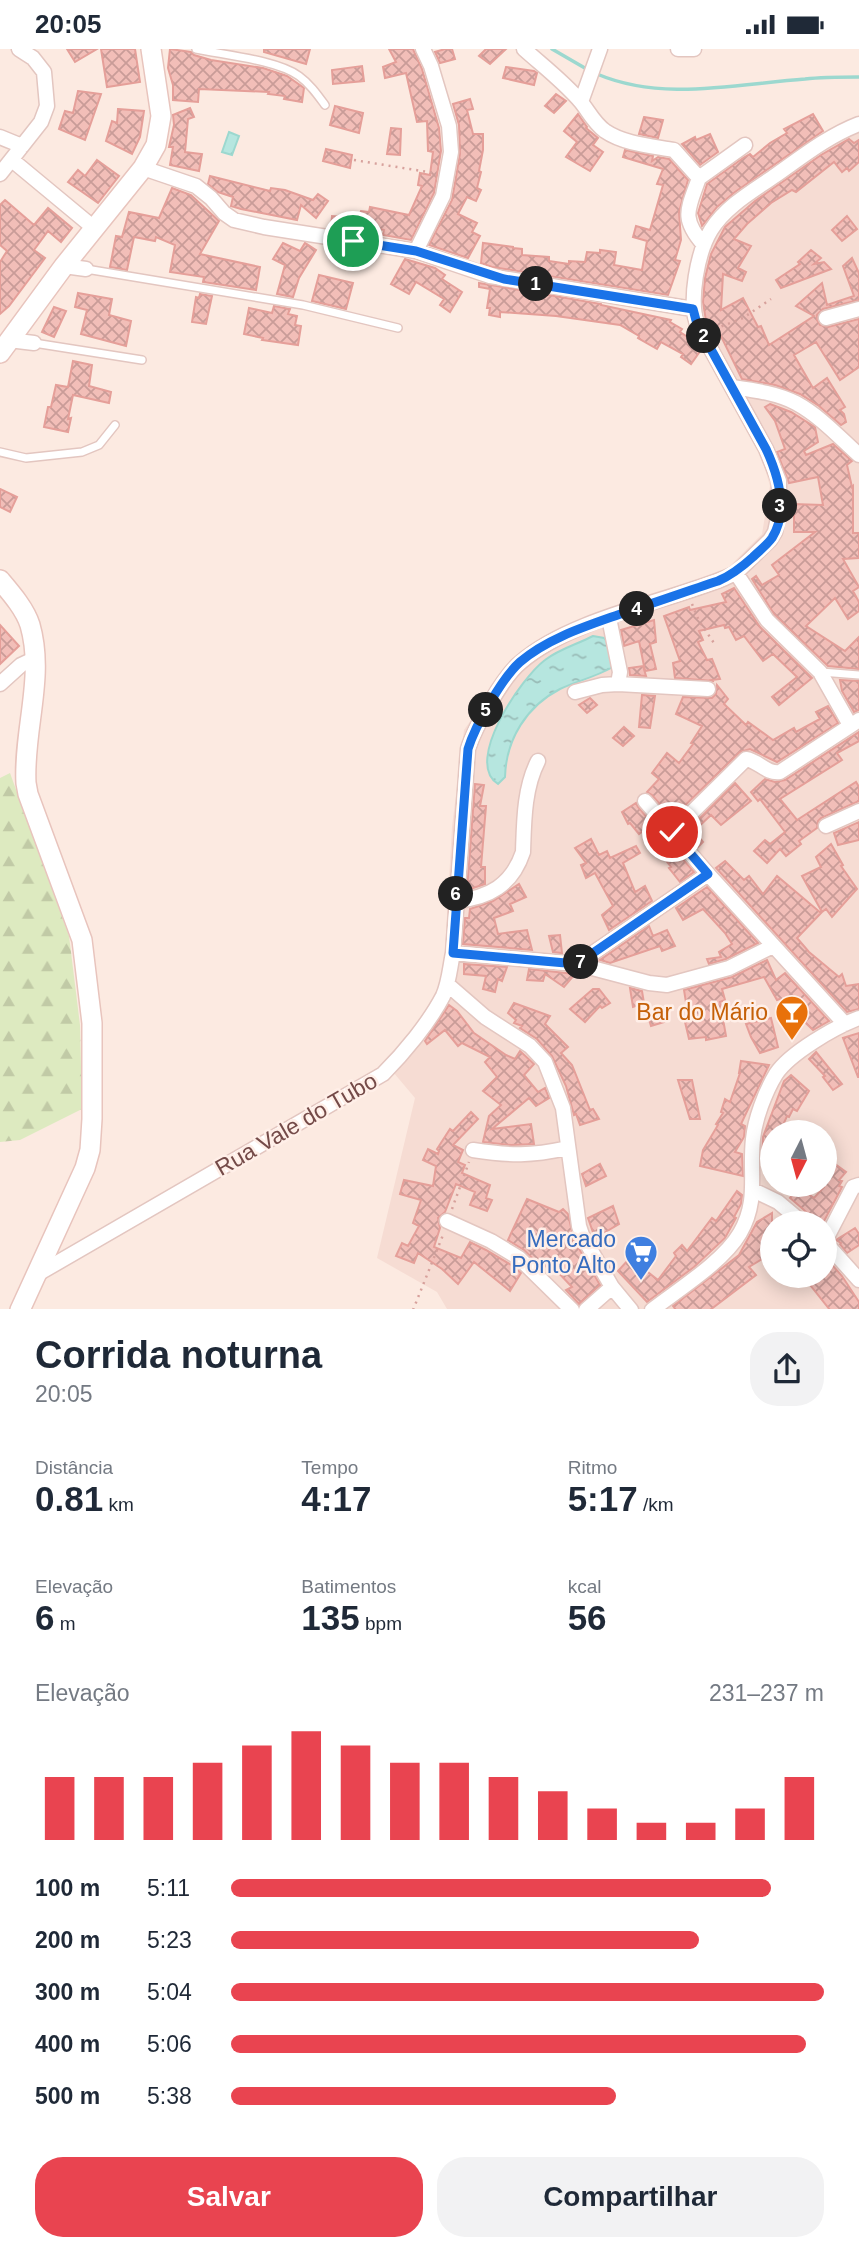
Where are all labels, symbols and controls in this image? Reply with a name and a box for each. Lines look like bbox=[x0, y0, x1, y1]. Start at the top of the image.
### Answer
text: 20:05 bbox=[35, 9, 102, 39]
pin bbox=[323, 211, 383, 271]
icon: arrive bbox=[334, 222, 372, 260]
pin: 1 bbox=[518, 267, 554, 301]
text: 1 bbox=[530, 273, 541, 294]
pin: 2 bbox=[686, 319, 722, 353]
text: 2 bbox=[698, 325, 709, 346]
pin: 3 bbox=[762, 489, 798, 524]
text: 3 bbox=[774, 495, 785, 516]
pin: 4 bbox=[620, 591, 654, 627]
text: 4 bbox=[631, 598, 642, 619]
pin: 5 bbox=[468, 693, 504, 727]
text: 5 bbox=[480, 699, 491, 720]
pin bbox=[642, 802, 702, 862]
icon: check bbox=[653, 813, 691, 851]
pin: 6 bbox=[438, 877, 474, 911]
text: 6 bbox=[450, 883, 461, 904]
pin: 7 bbox=[564, 944, 598, 979]
text: 7 bbox=[575, 951, 586, 972]
bar icon: Bar do Mário bbox=[773, 993, 811, 1042]
place label: Bar do Mário bbox=[636, 999, 768, 1025]
street label: Rua Vale do Tubo bbox=[211, 1067, 381, 1181]
north arrow bbox=[760, 1120, 836, 1197]
map controls bbox=[760, 1120, 837, 1288]
button: locate bbox=[760, 1211, 837, 1288]
place label: Mercado Ponto Alto bbox=[511, 1226, 616, 1278]
supermarket icon: Mercado Ponto Alto bbox=[622, 1233, 660, 1282]
button: share bbox=[750, 1332, 824, 1406]
text: Corrida noturna bbox=[35, 1334, 322, 1376]
text: 20:05 bbox=[35, 1381, 93, 1407]
text: Distância bbox=[35, 1457, 113, 1478]
text: Tempo bbox=[301, 1457, 358, 1478]
text: Ritmo bbox=[568, 1457, 617, 1478]
text: 0.81 bbox=[35, 1479, 103, 1518]
text: 4:17 bbox=[301, 1479, 371, 1518]
text: 5:17 bbox=[568, 1479, 638, 1518]
text: km bbox=[103, 1494, 134, 1515]
text: /km bbox=[638, 1494, 674, 1515]
text: Elevação bbox=[35, 1576, 113, 1597]
text: Batimentos bbox=[301, 1576, 396, 1597]
text: kcal bbox=[568, 1576, 601, 1597]
text: 6 bbox=[35, 1598, 54, 1637]
text: 135 bbox=[301, 1598, 360, 1637]
text: 56 bbox=[568, 1598, 607, 1637]
text: m bbox=[54, 1613, 76, 1634]
text: bpm bbox=[360, 1613, 402, 1634]
text: Elevação bbox=[35, 1680, 130, 1706]
text: 231–237 m bbox=[709, 1680, 824, 1706]
text: 100 m bbox=[35, 1875, 100, 1901]
text: 5:11 bbox=[147, 1875, 190, 1901]
text: 200 m bbox=[35, 1927, 100, 1953]
text: 5:23 bbox=[147, 1927, 192, 1953]
text: 300 m bbox=[35, 1979, 100, 2005]
text: 5:04 bbox=[147, 1979, 192, 2005]
text: 400 m bbox=[35, 2031, 100, 2057]
text: 5:06 bbox=[147, 2031, 192, 2057]
text: 500 m bbox=[35, 2083, 100, 2109]
text: 5:38 bbox=[147, 2083, 192, 2109]
button: Salvar bbox=[35, 2157, 423, 2237]
button: Compartilhar bbox=[437, 2157, 824, 2237]

